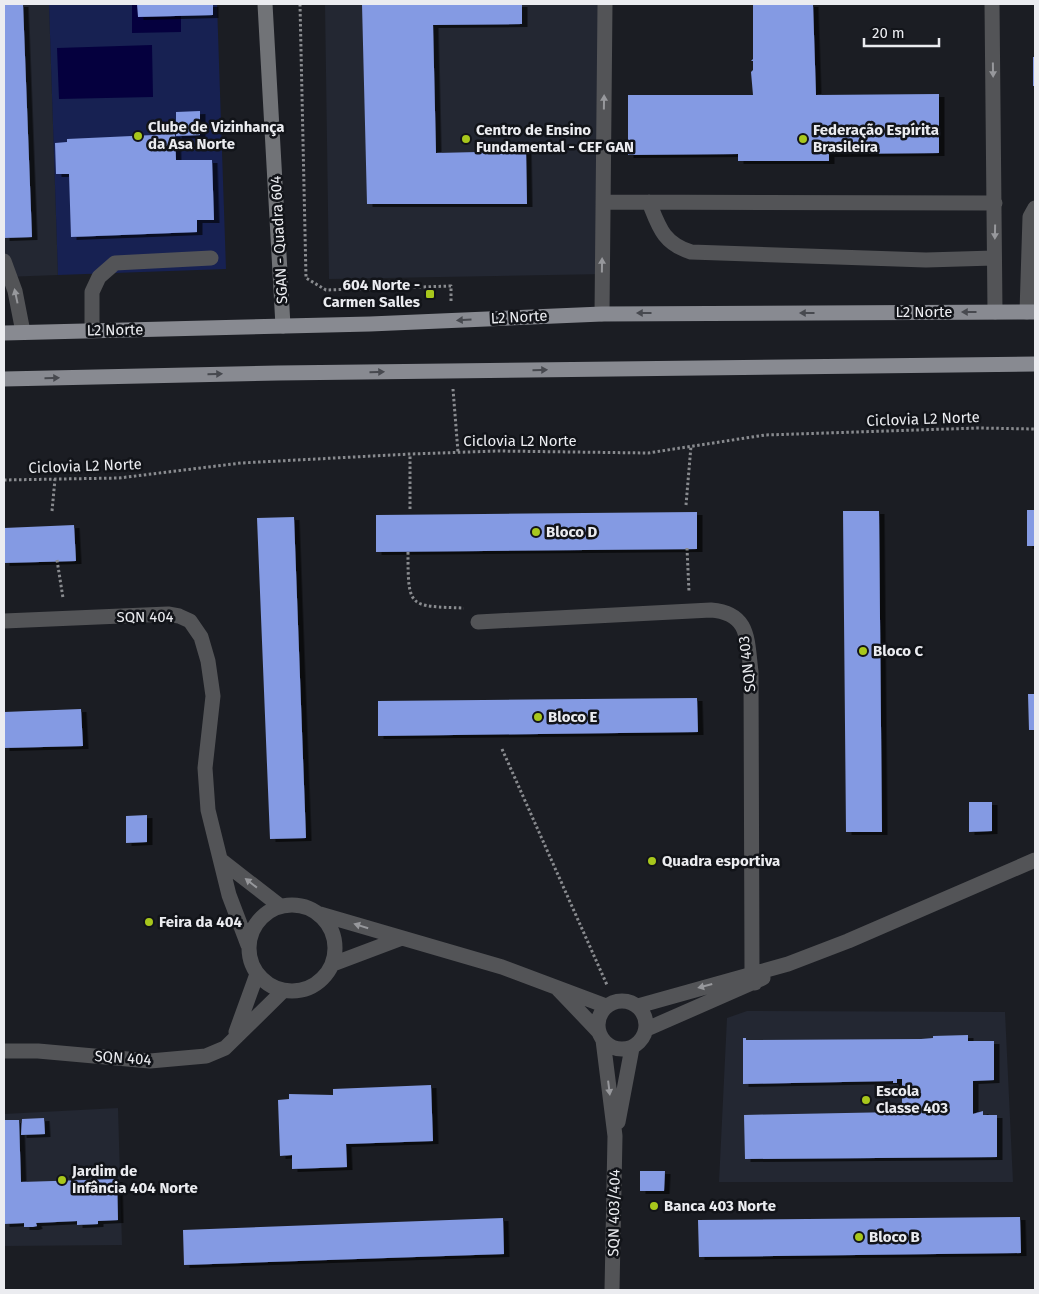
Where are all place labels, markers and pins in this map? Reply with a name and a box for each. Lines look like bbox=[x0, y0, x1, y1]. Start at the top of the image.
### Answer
place label: Clube de Vizinhança da Asa Norte bbox=[148, 118, 284, 153]
place label: Centro de Ensino Fundamental - CEF GAN bbox=[476, 121, 634, 156]
place label: Federação Espírita Brasileira bbox=[813, 121, 939, 156]
marker: Clube de Vizinhança da Asa Norte bbox=[132, 130, 144, 142]
marker: Centro de Ensino Fundamental - CEF GAN bbox=[460, 133, 472, 145]
marker: Federação Espírita Brasileira bbox=[797, 133, 809, 145]
place label: 604 Norte - Carmen Salles bbox=[323, 276, 420, 311]
marker: 604 Norte - Carmen Salles bbox=[424, 288, 436, 300]
place label: Bloco D bbox=[546, 523, 598, 541]
marker: Bloco D bbox=[530, 526, 542, 538]
place label: Bloco C bbox=[873, 642, 924, 660]
marker: Bloco C bbox=[857, 645, 869, 657]
place label: Bloco E bbox=[548, 708, 598, 726]
marker: Bloco E bbox=[532, 711, 544, 723]
place label: Quadra esportiva bbox=[662, 852, 780, 870]
marker: Quadra esportiva bbox=[646, 855, 658, 867]
place label: Feira da 404 bbox=[159, 913, 243, 931]
marker: Feira da 404 bbox=[143, 916, 155, 928]
place label: Escola Classe 403 bbox=[876, 1082, 948, 1117]
marker: Escola Classe 403 bbox=[860, 1094, 872, 1106]
place label: Jardim de Infância 404 Norte bbox=[71, 1162, 198, 1197]
marker: Jardim de Infância 404 Norte bbox=[56, 1174, 68, 1186]
place label: Banca 403 Norte bbox=[664, 1197, 776, 1215]
marker: Banca 403 Norte bbox=[648, 1200, 660, 1212]
place label: Bloco B bbox=[869, 1228, 920, 1246]
marker: Bloco B bbox=[853, 1231, 865, 1243]

